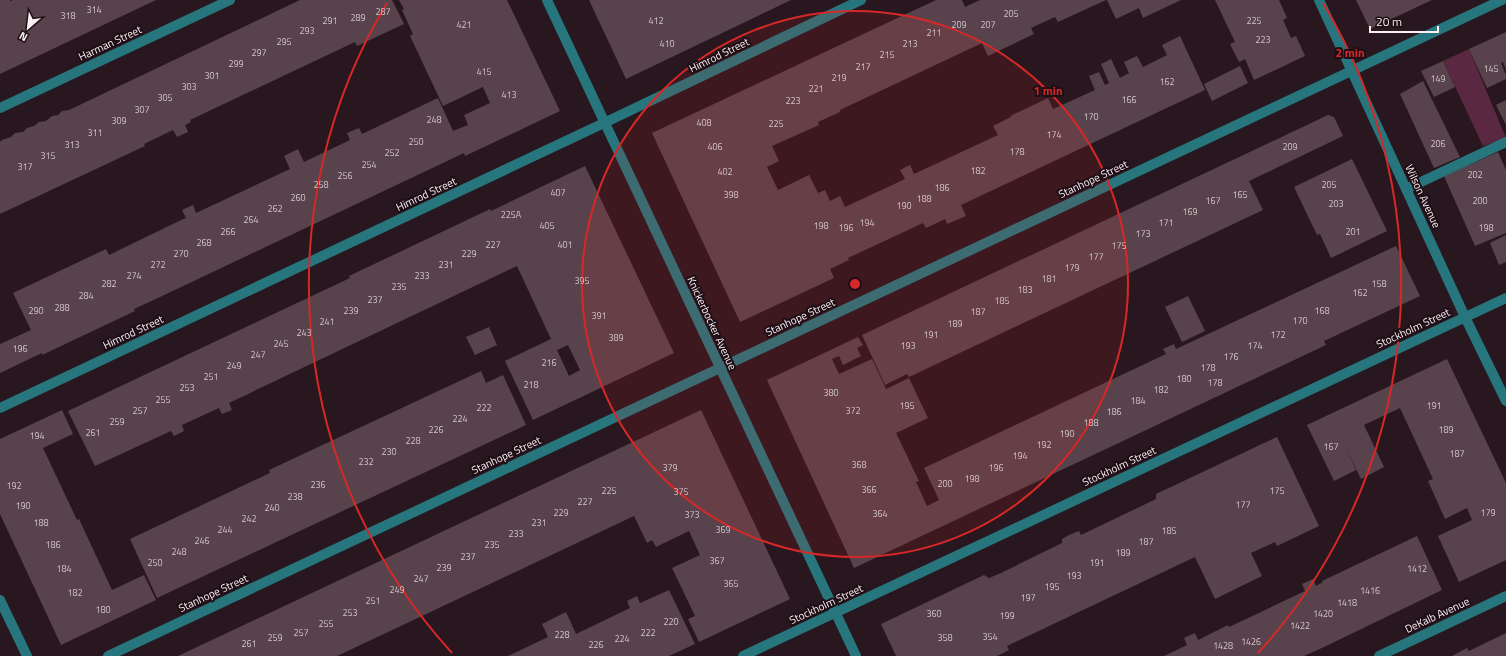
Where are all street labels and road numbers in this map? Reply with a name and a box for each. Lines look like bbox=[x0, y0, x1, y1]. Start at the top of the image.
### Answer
street label: Harman Street bbox=[76, 21, 144, 65]
street label: Himrod Street bbox=[686, 33, 752, 76]
street label: Stanhope Street bbox=[1056, 156, 1130, 202]
street label: Wilson Avenue bbox=[1401, 162, 1445, 231]
street label: Himrod Street bbox=[393, 173, 459, 215]
street label: Knickerbocker Avenue bbox=[683, 274, 741, 373]
street label: Stanhope Street bbox=[763, 294, 837, 340]
street label: Stockholm Street bbox=[1373, 304, 1453, 352]
street label: Himrod Street bbox=[100, 311, 166, 353]
street label: Stanhope Street bbox=[469, 432, 543, 478]
street label: Stockholm Street bbox=[1079, 442, 1159, 490]
street label: Stanhope Street bbox=[176, 570, 250, 616]
street label: Stockholm Street bbox=[786, 580, 866, 628]
street label: DeKalb Avenue bbox=[1402, 593, 1472, 637]

